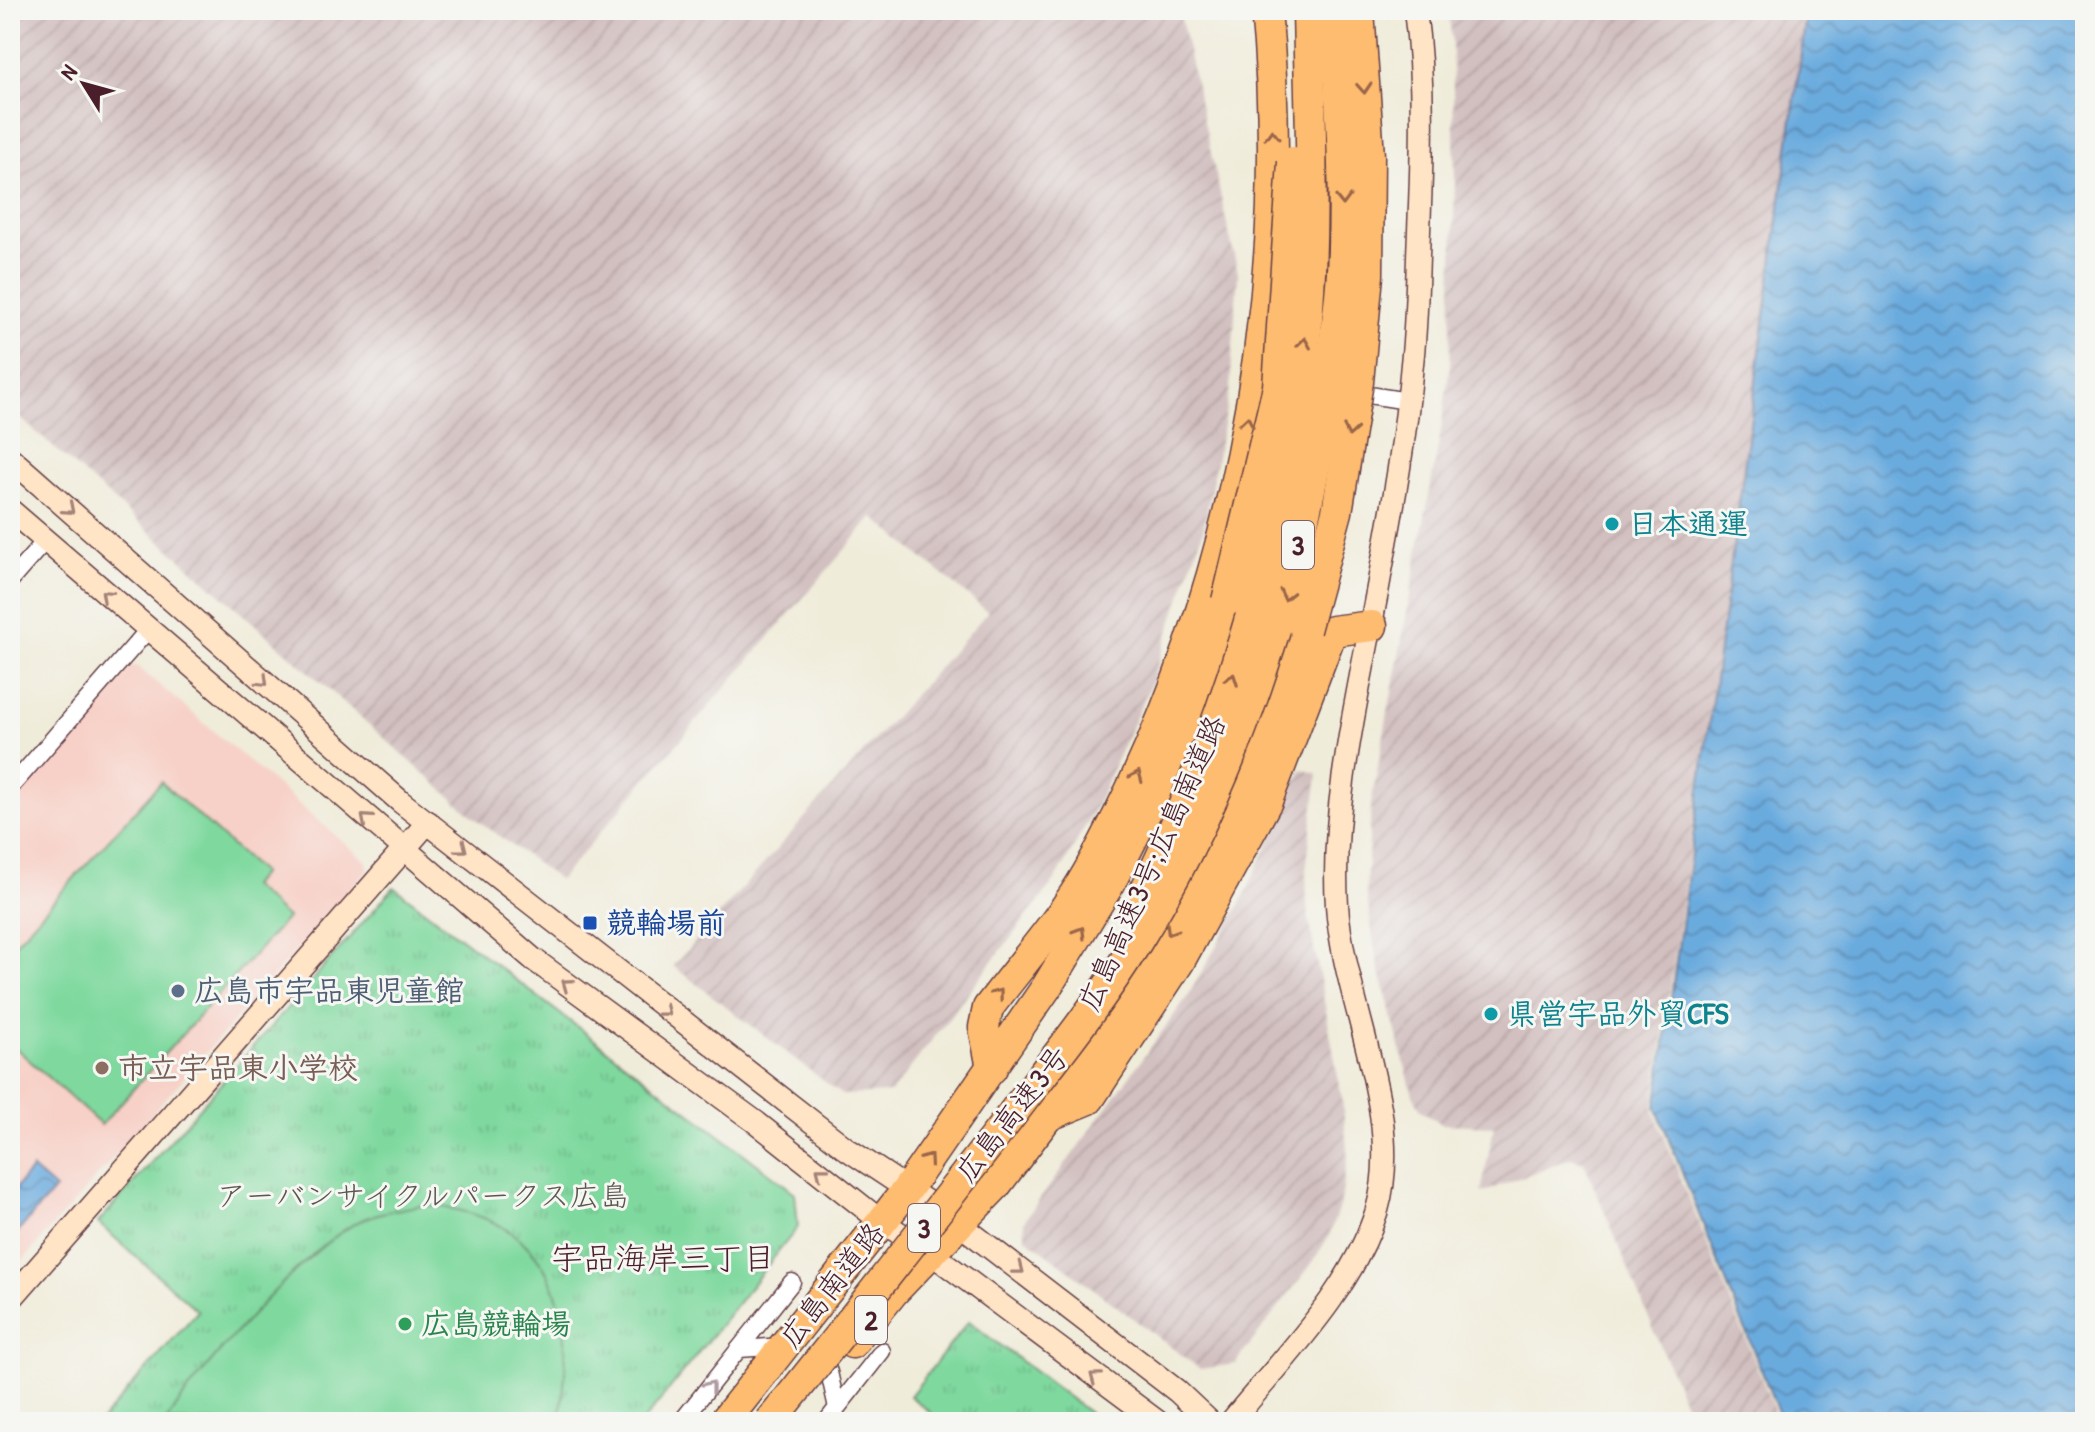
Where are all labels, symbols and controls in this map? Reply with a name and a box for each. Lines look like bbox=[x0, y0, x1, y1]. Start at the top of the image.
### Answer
north arrow bbox=[44, 44, 124, 124]
text: N bbox=[53, 58, 84, 86]
one-way arrow bbox=[1355, 82, 1372, 95]
one-way arrow bbox=[1263, 128, 1281, 141]
one-way arrow bbox=[1334, 194, 1352, 207]
one-way arrow bbox=[1295, 336, 1312, 350]
one-way arrow bbox=[1238, 415, 1255, 429]
one-way arrow bbox=[1343, 424, 1360, 437]
one-way arrow bbox=[59, 499, 74, 514]
place label: 日本通運 bbox=[1628, 503, 1748, 543]
marker: 日本通運 bbox=[1603, 515, 1621, 533]
road number: 3 bbox=[1282, 521, 1314, 569]
one-way arrow bbox=[1279, 587, 1296, 601]
one-way arrow bbox=[100, 590, 115, 604]
one-way arrow bbox=[254, 672, 268, 687]
one-way arrow bbox=[1223, 673, 1239, 687]
street label: 広島高速3号;広島南道路 bbox=[1068, 708, 1235, 1017]
one-way arrow bbox=[1127, 770, 1144, 784]
one-way arrow bbox=[361, 814, 376, 829]
one-way arrow bbox=[453, 839, 468, 853]
place label: 競輪場前 bbox=[606, 902, 726, 942]
marker: 競輪場前 bbox=[581, 914, 599, 932]
one-way arrow bbox=[1165, 921, 1180, 936]
one-way arrow bbox=[1071, 926, 1086, 941]
place label: 広島市宇品東児童館 bbox=[194, 970, 464, 1010]
one-way arrow bbox=[562, 979, 576, 994]
marker: 広島市宇品東児童館 bbox=[169, 982, 187, 1000]
one-way arrow bbox=[988, 988, 1003, 1003]
place label: 県営宇品外貿CFS bbox=[1507, 993, 1729, 1033]
one-way arrow bbox=[656, 1001, 671, 1015]
marker: 県営宇品外貿CFS bbox=[1482, 1005, 1500, 1023]
street label: 広島高速3号 bbox=[945, 1037, 1077, 1190]
place label: 市立宇品東小学校 bbox=[118, 1047, 358, 1087]
marker: 市立宇品東小学校 bbox=[93, 1059, 111, 1077]
one-way arrow bbox=[918, 1154, 933, 1168]
one-way arrow bbox=[815, 1168, 830, 1182]
park label: アーバンサイクルパークス広島 bbox=[216, 1175, 630, 1215]
road number: 3 bbox=[908, 1204, 940, 1252]
street label: 広島南道路 bbox=[769, 1213, 893, 1356]
district label: 宇品海岸三丁目 bbox=[551, 1236, 775, 1279]
one-way arrow bbox=[1010, 1260, 1025, 1274]
road number: 2 bbox=[855, 1296, 887, 1344]
place label: 広島競輪場 bbox=[421, 1303, 571, 1343]
marker: 広島競輪場 bbox=[396, 1315, 414, 1333]
one-way arrow bbox=[1090, 1372, 1104, 1386]
one-way arrow bbox=[700, 1381, 715, 1395]

